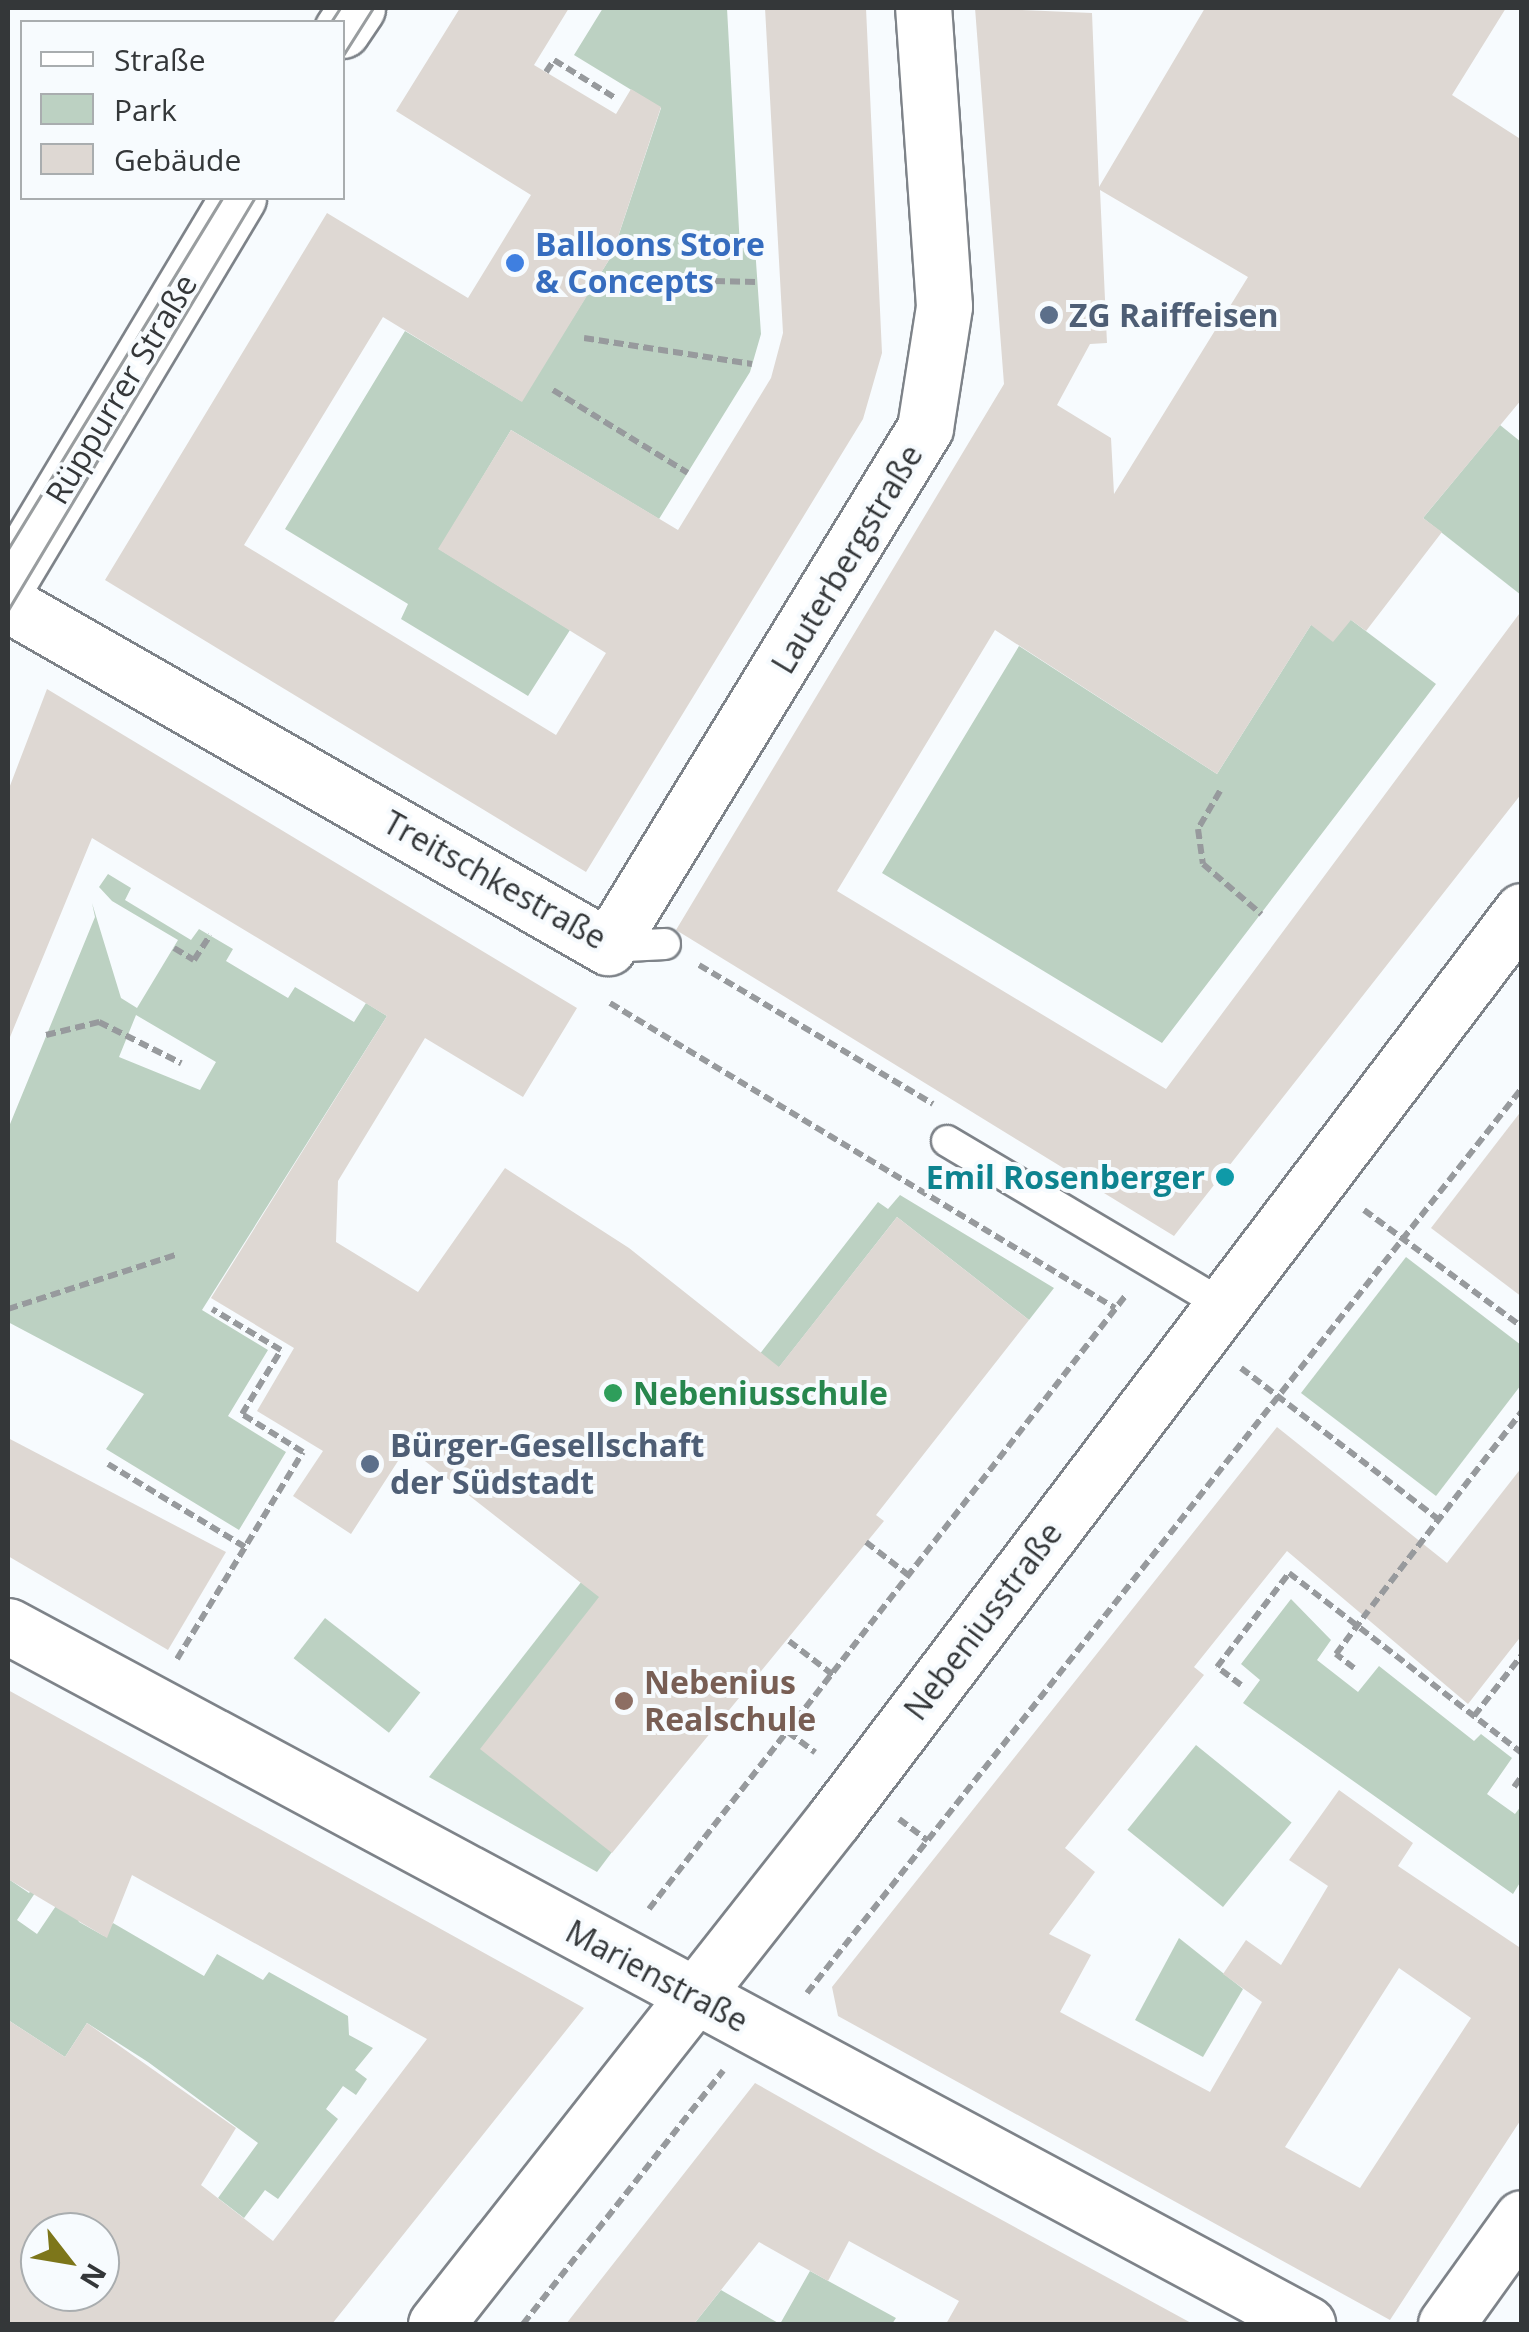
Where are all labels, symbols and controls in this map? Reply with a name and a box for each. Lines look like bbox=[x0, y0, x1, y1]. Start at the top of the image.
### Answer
legend bbox=[20, 20, 345, 200]
text: Straße bbox=[114, 39, 206, 80]
text: Park bbox=[114, 89, 177, 130]
text: Gebäude bbox=[114, 139, 241, 180]
place label: Balloons Store & Concepts bbox=[535, 226, 765, 301]
marker: Balloons Store & Concepts bbox=[504, 252, 526, 274]
street label: Rüppurrer Straße bbox=[37, 267, 205, 511]
place label: ZG Raiffeisen bbox=[1069, 296, 1279, 334]
marker: ZG Raiffeisen bbox=[1038, 304, 1060, 326]
street label: Lauterbergstraße bbox=[764, 438, 930, 680]
street label: Treitschkestraße bbox=[377, 803, 613, 957]
place label: Emil Rosenberger bbox=[926, 1158, 1205, 1196]
marker: Emil Rosenberger bbox=[1214, 1166, 1236, 1188]
place label: Nebeniusschule bbox=[633, 1374, 888, 1412]
marker: Nebeniusschule bbox=[602, 1382, 624, 1404]
place label: Bürger-Gesellschaft der Südstadt bbox=[390, 1427, 704, 1502]
marker: Bürger-Gesellschaft der Südstadt bbox=[359, 1453, 381, 1475]
street label: Nebeniusstraße bbox=[896, 1515, 1070, 1727]
place label: Nebenius Realschule bbox=[644, 1664, 816, 1739]
marker: Nebenius Realschule bbox=[613, 1690, 635, 1712]
street label: Marienstraße bbox=[559, 1912, 755, 2040]
north arrow bbox=[20, 2212, 120, 2312]
text: N bbox=[72, 2257, 116, 2296]

